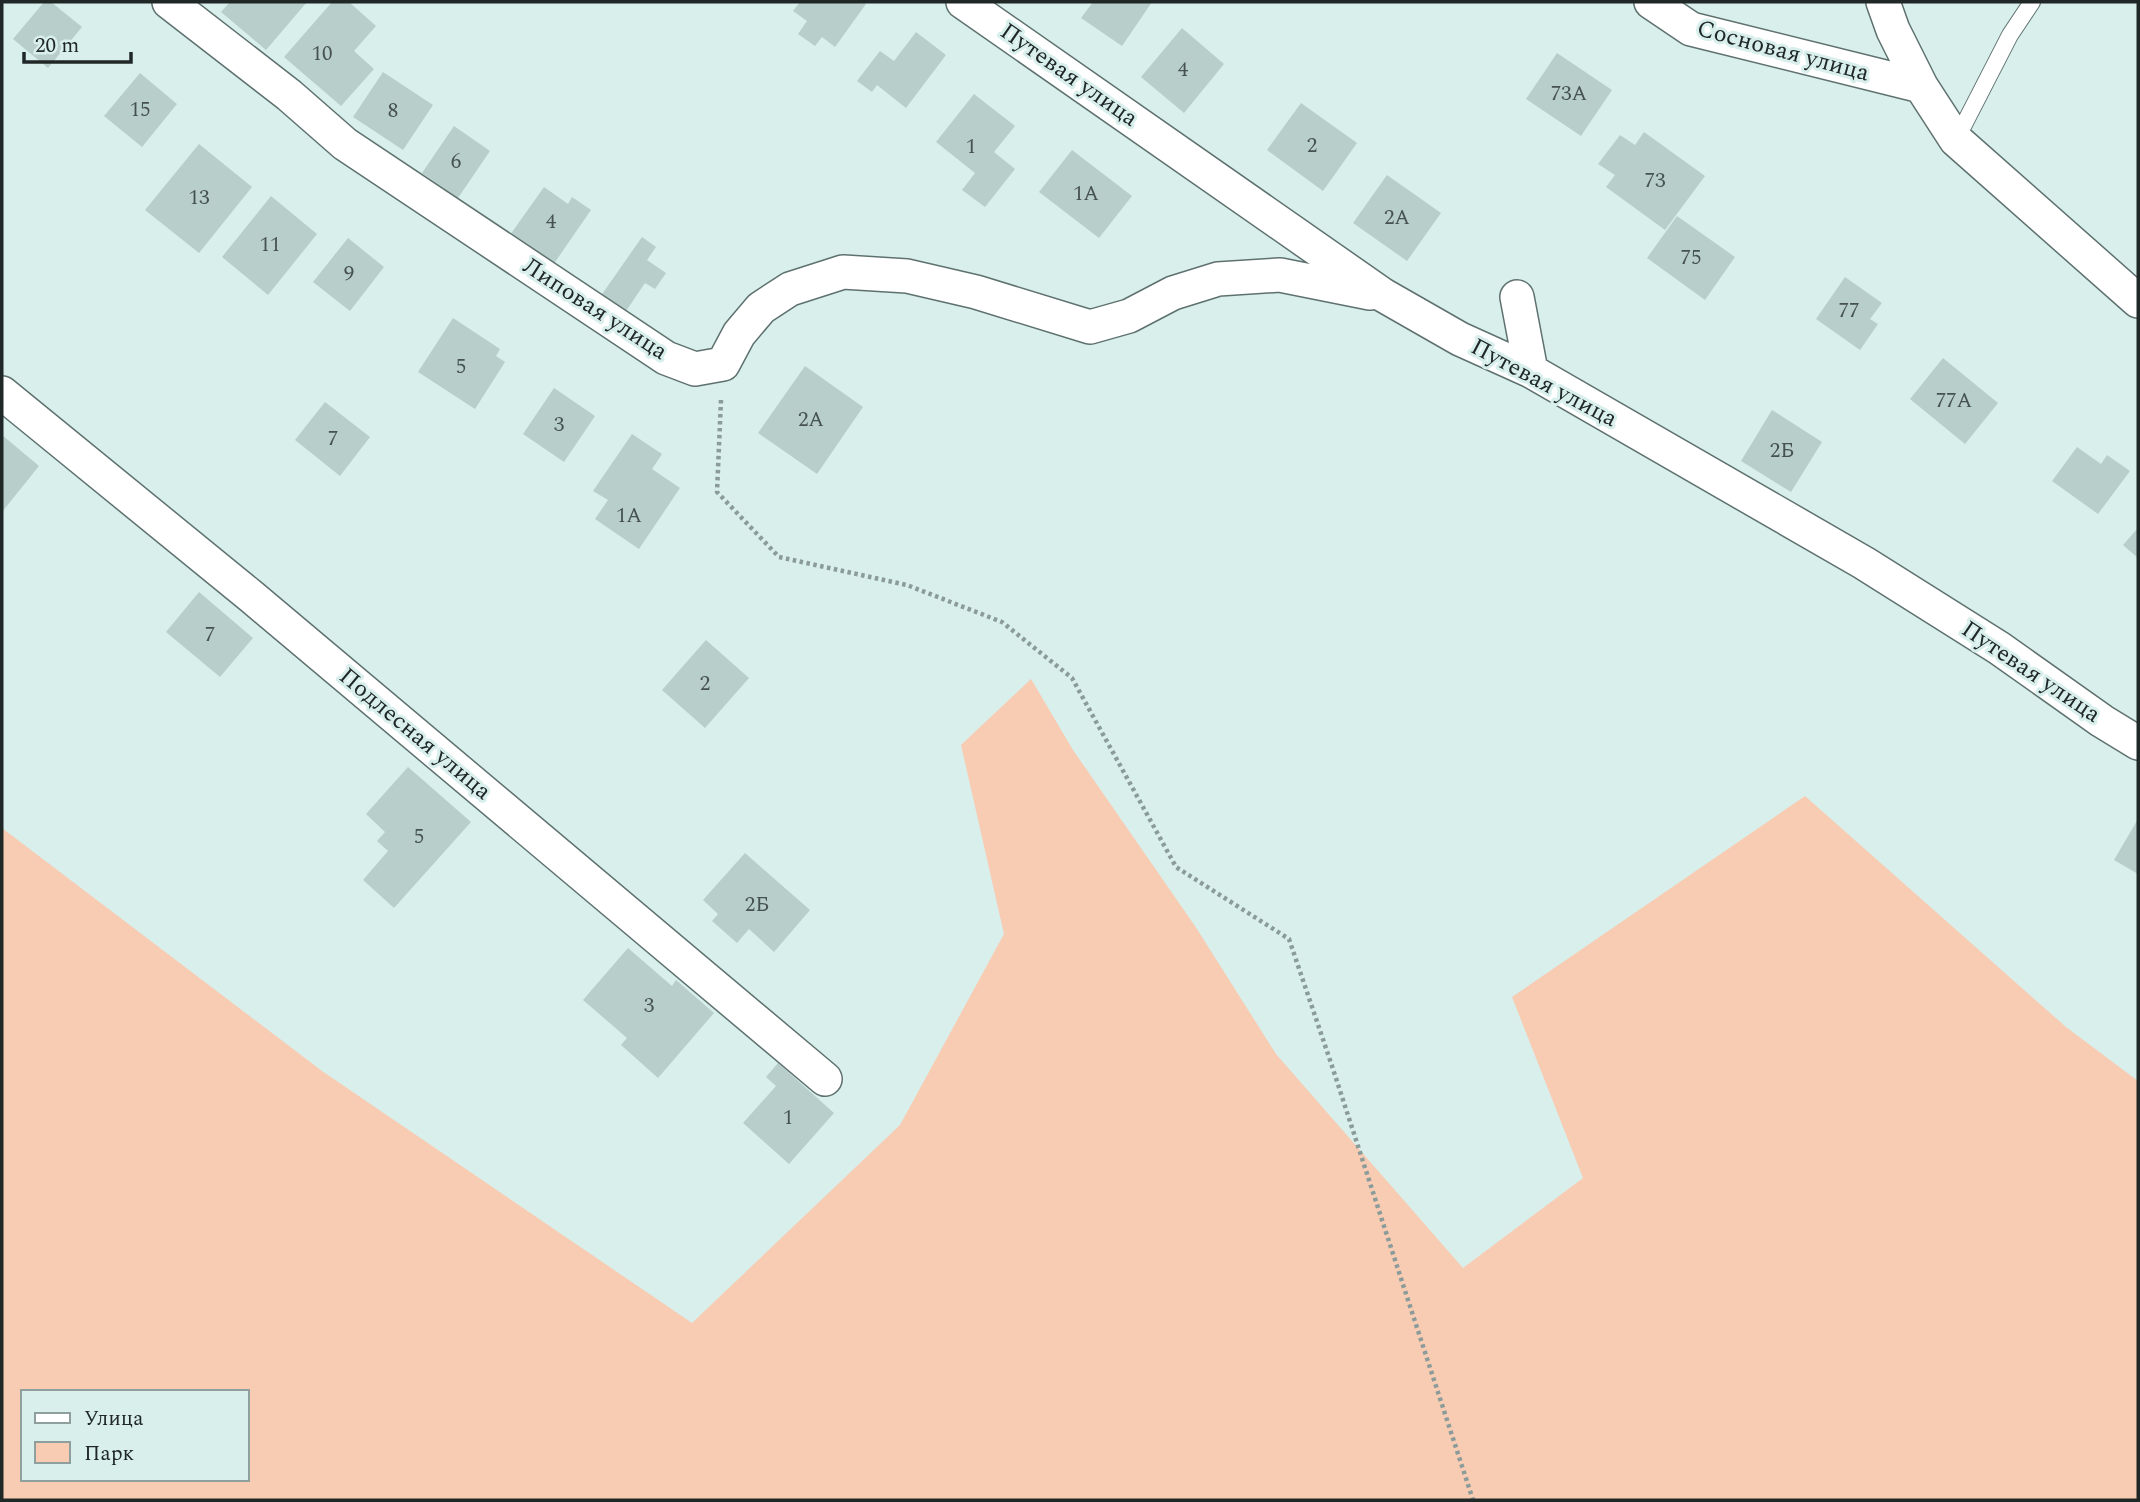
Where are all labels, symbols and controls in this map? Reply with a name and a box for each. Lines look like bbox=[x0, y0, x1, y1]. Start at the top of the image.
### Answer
street label: Сосновая улица bbox=[1693, 11, 1873, 91]
street label: Путевая улица bbox=[992, 14, 1146, 136]
scale bar bbox=[24, 21, 131, 65]
text: 20 m bbox=[35, 30, 79, 62]
house number: 10 bbox=[312, 38, 333, 70]
house number: 4 bbox=[1178, 54, 1189, 86]
house number: 73А bbox=[1551, 78, 1588, 110]
house number: 15 bbox=[130, 94, 151, 126]
house number: 8 bbox=[388, 95, 398, 127]
house number: 2 bbox=[1307, 130, 1317, 162]
house number: 1 bbox=[966, 131, 976, 163]
house number: 6 bbox=[451, 146, 461, 178]
house number: 73 bbox=[1645, 165, 1666, 197]
house number: 1А bbox=[1073, 178, 1099, 210]
house number: 13 bbox=[189, 182, 210, 214]
house number: 2А bbox=[1384, 202, 1410, 234]
house number: 4 bbox=[546, 206, 557, 238]
house number: 11 bbox=[260, 229, 281, 261]
house number: 75 bbox=[1681, 242, 1702, 274]
street label: Липовая улица bbox=[515, 249, 675, 370]
house number: 9 bbox=[344, 258, 354, 290]
house number: 77 bbox=[1839, 295, 1860, 327]
street label: Путевая улица bbox=[1464, 329, 1624, 437]
house number: 5 bbox=[456, 351, 466, 383]
house number: 77А bbox=[1936, 385, 1973, 417]
house number: 2А bbox=[798, 404, 824, 436]
house number: 3 bbox=[554, 409, 565, 441]
house number: 7 bbox=[328, 423, 338, 455]
house number: 2Б bbox=[1770, 435, 1794, 467]
house number: 1А bbox=[616, 500, 642, 532]
street label: Путевая улица bbox=[1954, 612, 2108, 732]
house number: 7 bbox=[205, 619, 215, 651]
street label: Подлесная улица bbox=[331, 659, 500, 809]
house number: 2 bbox=[700, 668, 710, 700]
house number: 5 bbox=[414, 821, 424, 853]
house number: 2Б bbox=[745, 889, 769, 921]
house number: 3 bbox=[644, 990, 655, 1022]
house number: 1 bbox=[783, 1102, 793, 1134]
legend bbox=[21, 1390, 248, 1481]
text: Улица bbox=[84, 1403, 144, 1435]
text: Парк bbox=[84, 1438, 135, 1470]

